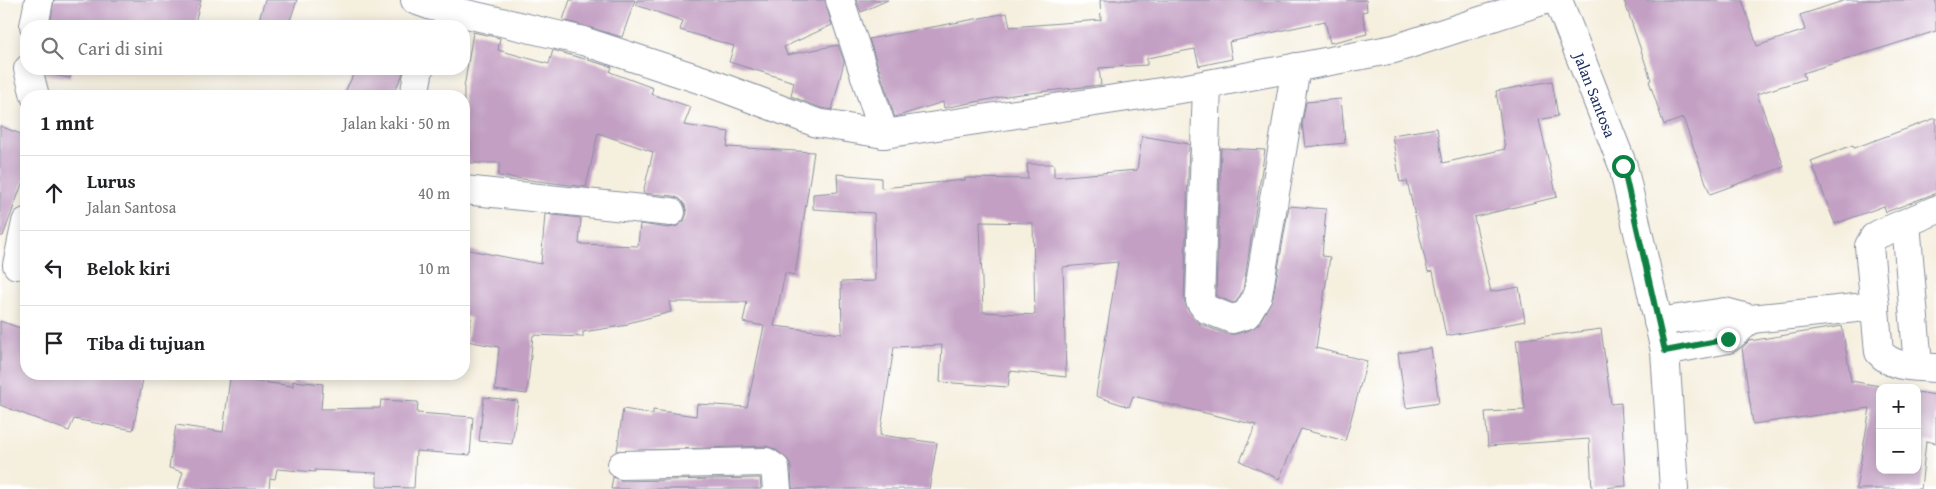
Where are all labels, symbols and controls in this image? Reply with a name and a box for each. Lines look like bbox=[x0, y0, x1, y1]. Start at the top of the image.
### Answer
search box bbox=[20, 20, 470, 75]
icon: search bbox=[38, 34, 66, 62]
text: Cari di sini bbox=[78, 34, 163, 62]
street label: Jalan Santosa bbox=[1567, 47, 1623, 141]
text: 1 mnt bbox=[40, 107, 94, 138]
text: Jalan kaki · 50 m bbox=[343, 111, 450, 135]
route start bbox=[1612, 155, 1635, 178]
text: Lurus bbox=[87, 167, 136, 195]
icon: ahead bbox=[40, 179, 68, 207]
text: 40 m bbox=[418, 181, 450, 205]
text: Jalan Santosa bbox=[87, 195, 176, 219]
icon: left bbox=[40, 254, 68, 282]
text: Belok kiri bbox=[87, 254, 170, 282]
text: 10 m bbox=[418, 256, 450, 280]
route end bbox=[1717, 328, 1740, 351]
icon: arrive bbox=[40, 329, 68, 357]
text: Tiba di tujuan bbox=[87, 329, 205, 357]
map controls bbox=[1876, 384, 1921, 474]
button: + bbox=[1876, 384, 1921, 429]
button: − bbox=[1876, 429, 1921, 474]

